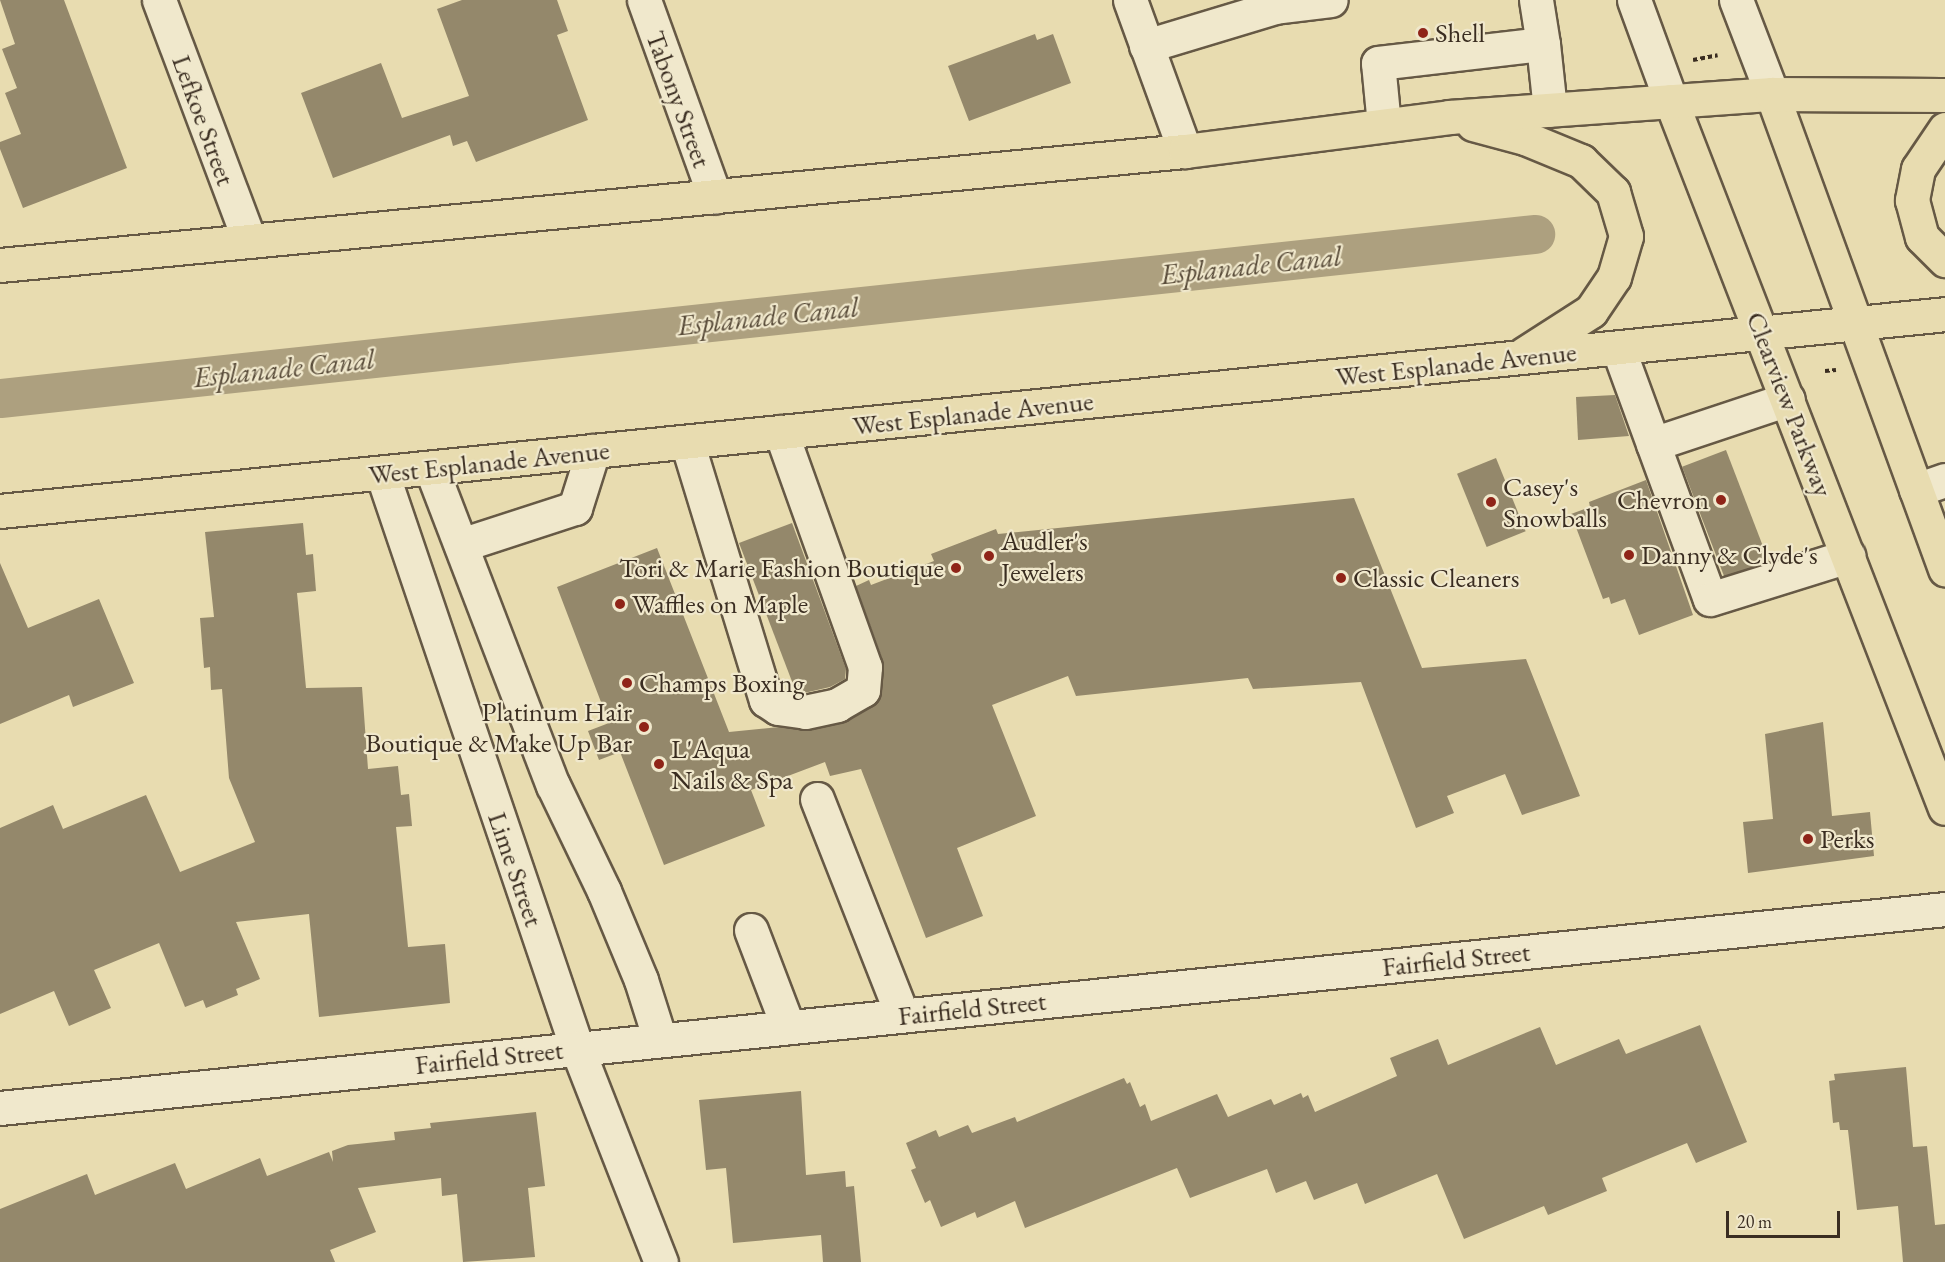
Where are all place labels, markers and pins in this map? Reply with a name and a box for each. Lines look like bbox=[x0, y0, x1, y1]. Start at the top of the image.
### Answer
place label: Shell bbox=[1435, 17, 1485, 49]
marker: Shell bbox=[1416, 26, 1430, 40]
place label: Casey's Snowballs bbox=[1503, 470, 1607, 533]
place label: Chevron bbox=[1617, 484, 1709, 516]
marker: Chevron bbox=[1714, 493, 1728, 507]
marker: Casey's Snowballs bbox=[1484, 495, 1498, 509]
place label: Audler's Jewelers bbox=[1001, 524, 1088, 587]
place label: Danny & Clyde's bbox=[1641, 539, 1818, 571]
marker: Danny & Clyde's bbox=[1622, 548, 1636, 562]
marker: Audler's Jewelers bbox=[982, 549, 996, 563]
place label: Tori & Marie Fashion Boutique bbox=[619, 552, 944, 584]
marker: Tori & Marie Fashion Boutique bbox=[949, 561, 963, 575]
place label: Classic Cleaners bbox=[1353, 562, 1519, 594]
marker: Classic Cleaners bbox=[1334, 571, 1348, 585]
place label: Waffles on Maple bbox=[632, 588, 808, 620]
marker: Waffles on Maple bbox=[613, 597, 627, 611]
place label: Champs Boxing bbox=[639, 667, 804, 699]
marker: Champs Boxing bbox=[620, 676, 634, 690]
place label: Platinum Hair Boutique & Make Up Bar bbox=[365, 695, 632, 758]
marker: Platinum Hair Boutique & Make Up Bar bbox=[637, 720, 651, 734]
place label: L'Aqua Nails & Spa bbox=[671, 732, 793, 795]
marker: L'Aqua Nails & Spa bbox=[652, 757, 666, 771]
place label: Perks bbox=[1820, 823, 1874, 855]
marker: Perks bbox=[1801, 832, 1815, 846]

